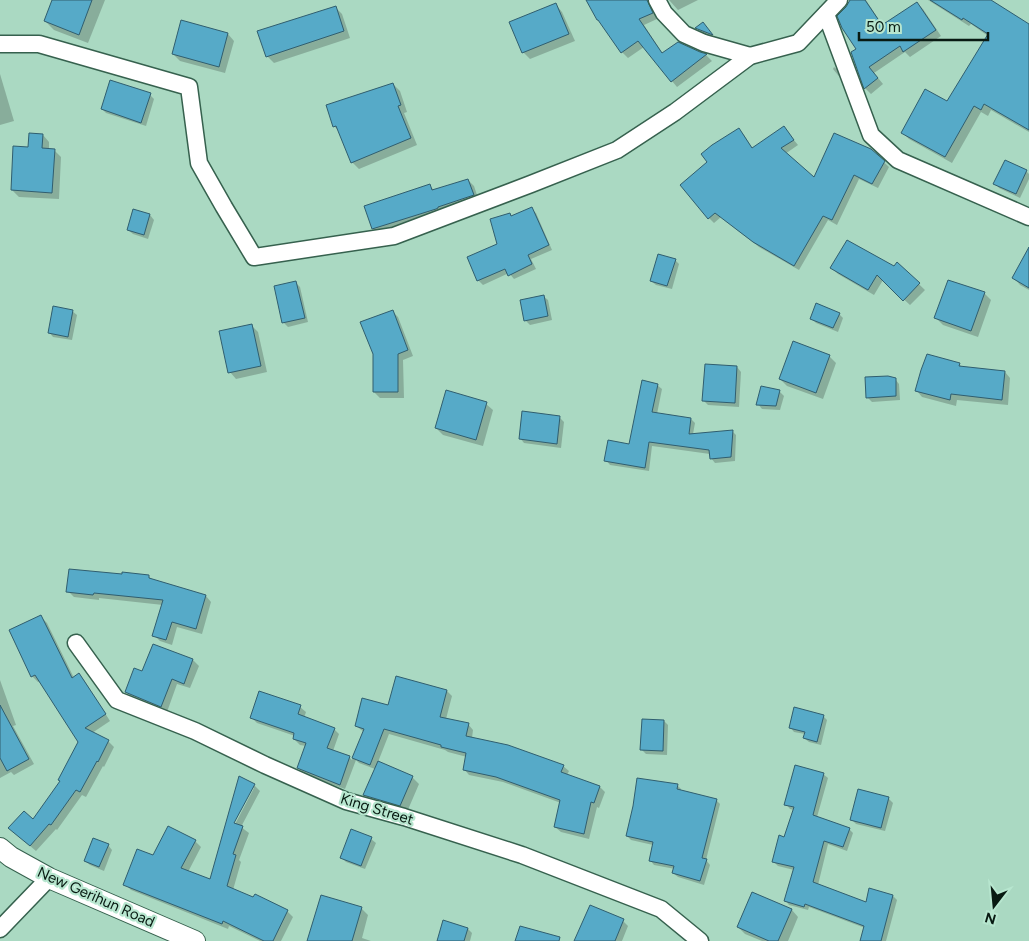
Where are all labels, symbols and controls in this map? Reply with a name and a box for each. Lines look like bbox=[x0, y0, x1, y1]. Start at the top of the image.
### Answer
scale bar bbox=[859, 10, 988, 42]
text: 50 m bbox=[866, 18, 901, 36]
street label: King Street bbox=[338, 789, 416, 829]
street label: New Gerihun Road bbox=[35, 863, 157, 931]
north arrow bbox=[969, 881, 1019, 931]
text: N bbox=[983, 908, 998, 928]

